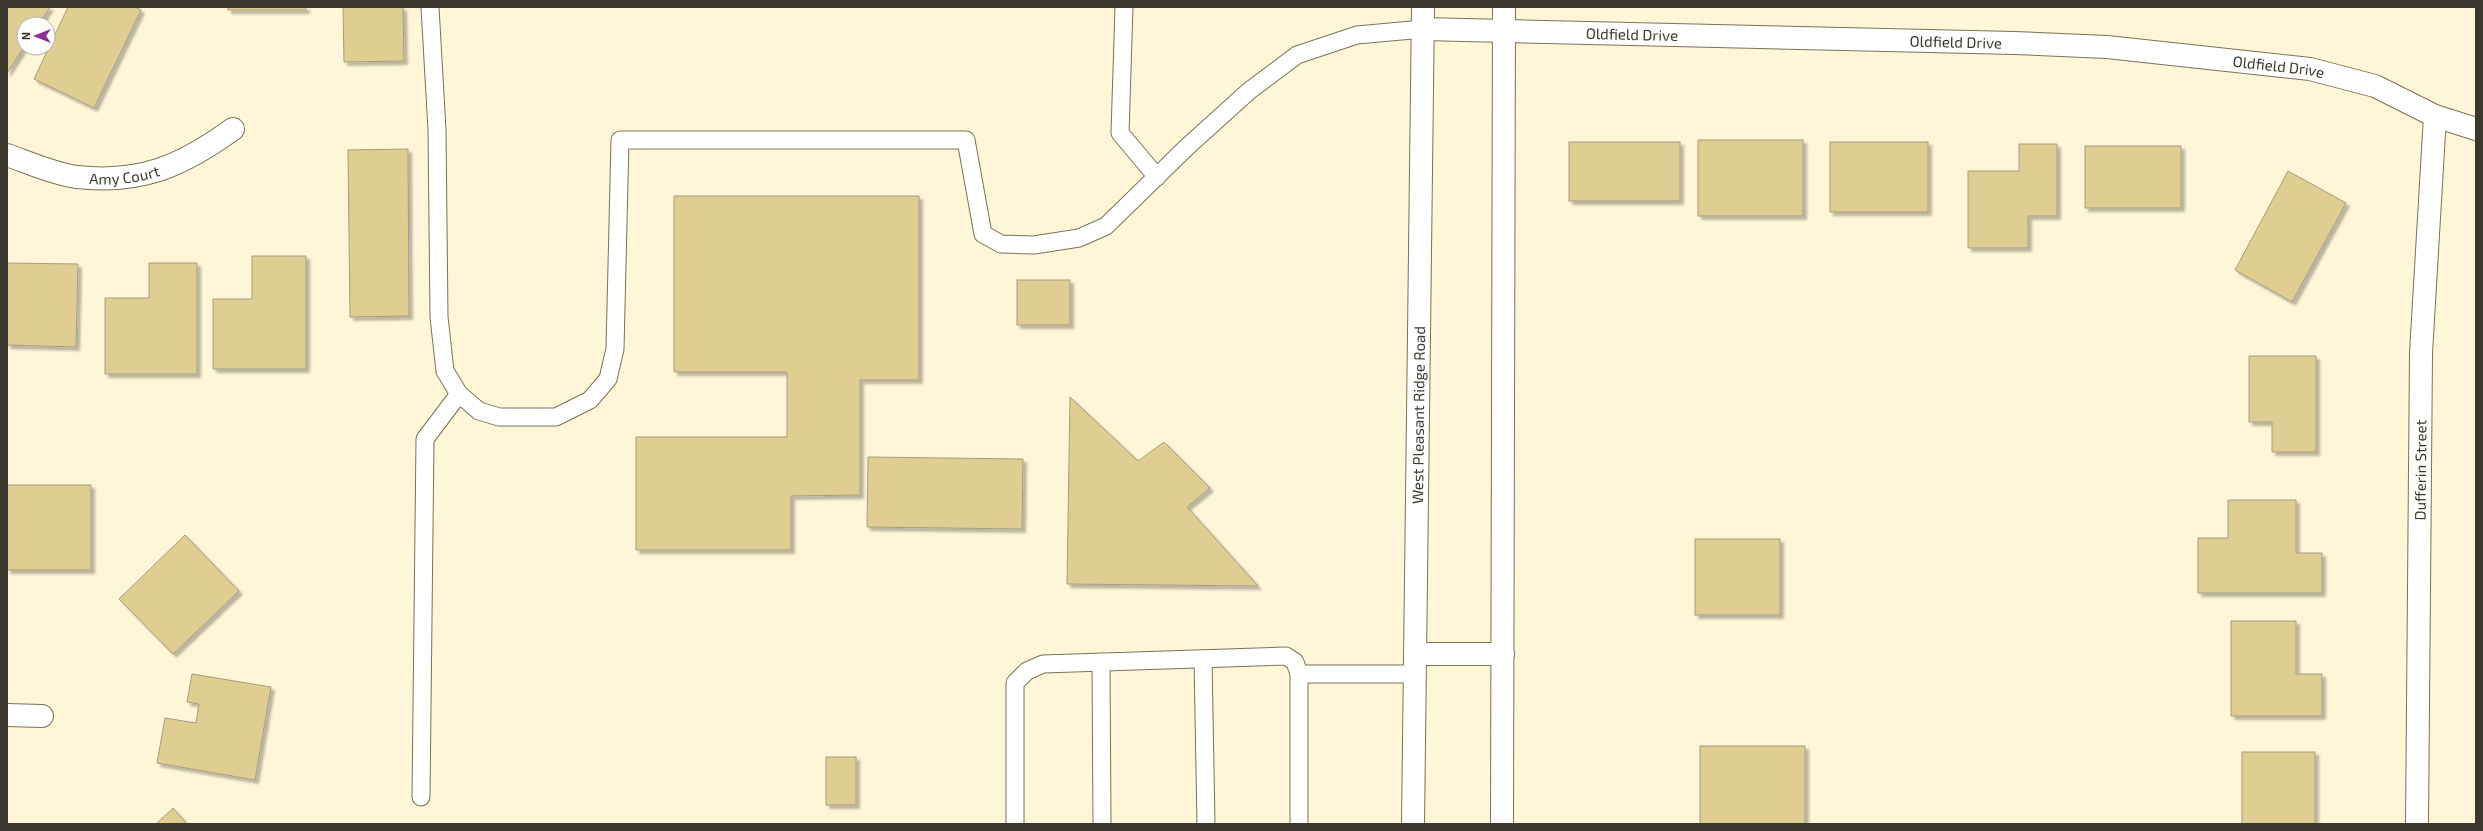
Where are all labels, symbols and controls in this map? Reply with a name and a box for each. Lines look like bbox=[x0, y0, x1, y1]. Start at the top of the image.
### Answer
north arrow bbox=[16, 16, 56, 56]
street label: Oldfield Drive bbox=[1586, 24, 1678, 44]
text: N bbox=[19, 32, 32, 40]
street label: Oldfield Drive bbox=[1909, 32, 2002, 52]
street label: Oldfield Drive bbox=[2232, 52, 2327, 81]
street label: Amy Court bbox=[89, 161, 162, 188]
street label: West Pleasant Ridge Road bbox=[1408, 326, 1428, 504]
street label: Dufferin Street bbox=[2411, 419, 2429, 520]

